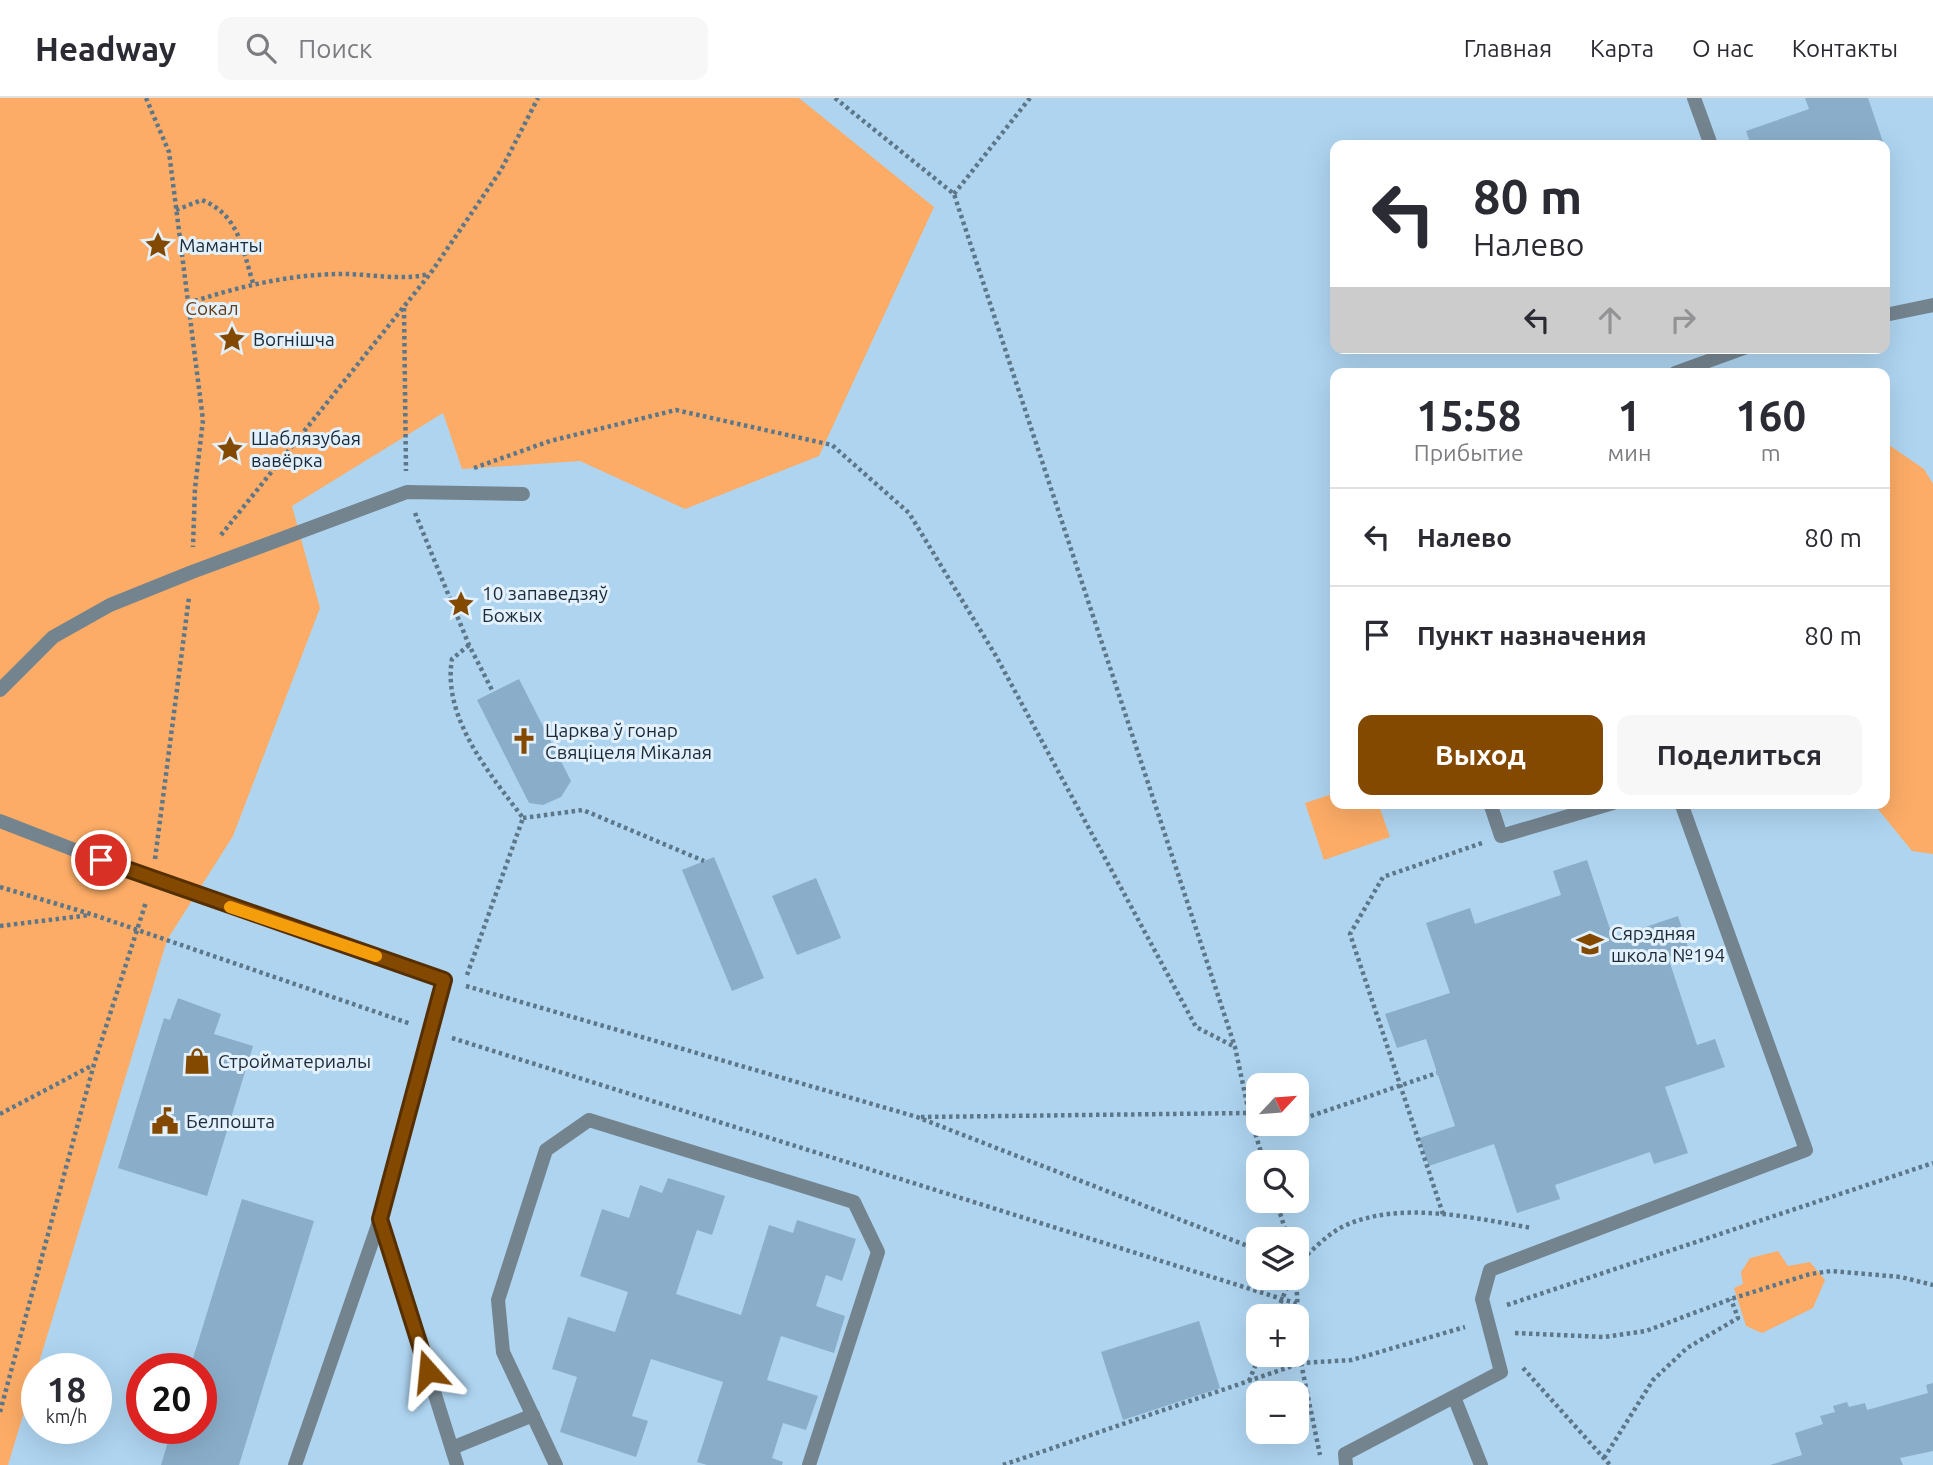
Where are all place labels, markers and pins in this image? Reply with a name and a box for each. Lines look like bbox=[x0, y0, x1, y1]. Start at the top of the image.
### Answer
place icon: Маманты bbox=[143, 230, 173, 260]
place label: Маманты bbox=[179, 234, 263, 256]
place icon: Вогнішча bbox=[217, 324, 247, 354]
place label: Вогнішча bbox=[253, 328, 335, 350]
place label: Шаблязубая вавёрка bbox=[251, 427, 361, 471]
place icon: Шаблязубая вавёрка bbox=[215, 434, 245, 464]
place label: 10 запаведзяў Божых bbox=[482, 582, 608, 626]
place icon: 10 запаведзяў Божых bbox=[446, 589, 476, 619]
place label: Царква ў гонар Свяціцеля Мікалая bbox=[545, 719, 712, 763]
church icon: Царква ў гонар Свяціцеля Мікалая bbox=[509, 726, 539, 756]
pin bbox=[71, 830, 131, 890]
place label: Сярэдняя школа №194 bbox=[1611, 922, 1725, 966]
school or university icon: Сярэдняя школа №194 bbox=[1575, 929, 1605, 959]
shop icon: Стройматериалы bbox=[182, 1046, 212, 1076]
place label: Стройматериалы bbox=[218, 1050, 371, 1072]
public building icon: Белпошта bbox=[150, 1106, 180, 1136]
place label: Белпошта bbox=[186, 1110, 275, 1132]

